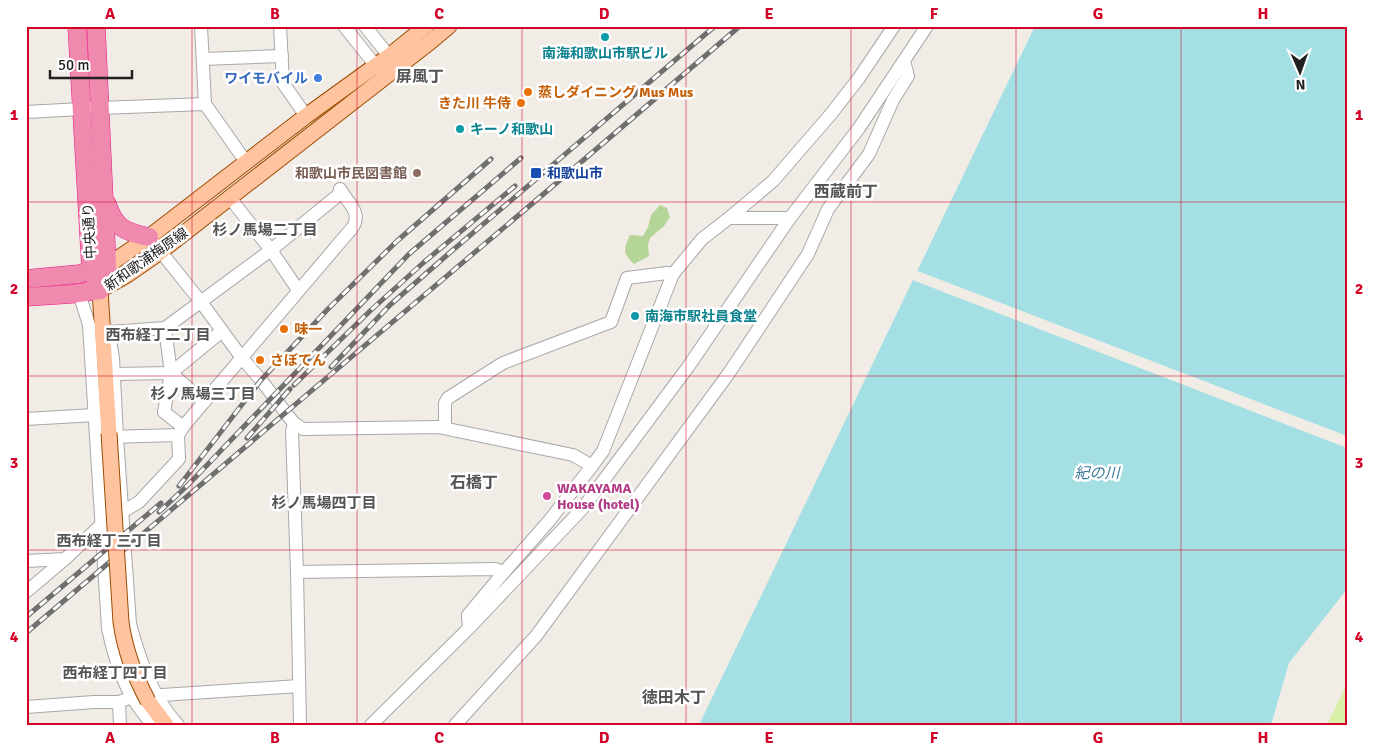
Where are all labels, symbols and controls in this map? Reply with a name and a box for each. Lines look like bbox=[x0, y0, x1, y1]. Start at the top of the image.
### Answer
text: A bbox=[105, 4, 116, 24]
text: B bbox=[270, 4, 280, 24]
text: C bbox=[434, 4, 444, 24]
text: D bbox=[599, 4, 610, 24]
text: E bbox=[764, 4, 774, 24]
text: F bbox=[930, 4, 939, 24]
text: G bbox=[1093, 4, 1103, 24]
text: H bbox=[1258, 4, 1268, 24]
marker: 南海和歌山市駅ビル bbox=[599, 31, 611, 43]
place label: 南海和歌山市駅ビル bbox=[542, 45, 668, 62]
scale bar bbox=[50, 48, 132, 80]
north arrow bbox=[1276, 48, 1326, 98]
text: 50 m bbox=[58, 56, 89, 74]
district label: 屏風丁 bbox=[396, 67, 444, 87]
place label: ワイモバイル bbox=[224, 70, 308, 87]
marker: ワイモバイル bbox=[312, 72, 324, 84]
text: N bbox=[1295, 76, 1306, 93]
place label: 蒸しダイニング Mus Mus bbox=[538, 84, 693, 101]
marker: 蒸しダイニング Mus Mus bbox=[522, 86, 534, 98]
place label: きた川 牛侍 bbox=[438, 95, 511, 112]
marker: きた川 牛侍 bbox=[515, 97, 527, 109]
text: 1 bbox=[10, 105, 19, 125]
text: 1 bbox=[1355, 105, 1364, 125]
place label: キーノ和歌山 bbox=[470, 121, 553, 138]
marker: キーノ和歌山 bbox=[454, 123, 466, 135]
place label: 和歌山市民図書館 bbox=[295, 165, 407, 182]
place label: 和歌山市 bbox=[547, 165, 603, 182]
marker: 和歌山市 bbox=[529, 166, 543, 180]
marker: 和歌山市民図書館 bbox=[411, 167, 423, 179]
district label: 西蔵前丁 bbox=[814, 182, 878, 202]
street label: 中央通り bbox=[80, 203, 99, 259]
district label: 杉ノ馬場二丁目 bbox=[212, 221, 318, 239]
street label: 新和歌浦梅原線 bbox=[101, 224, 191, 294]
text: 2 bbox=[10, 279, 18, 299]
text: 2 bbox=[1355, 279, 1363, 299]
place label: 南海市駅社員食堂 bbox=[645, 308, 757, 325]
marker: 南海市駅社員食堂 bbox=[629, 310, 641, 322]
place label: 味一 bbox=[294, 321, 322, 338]
marker: 味一 bbox=[278, 323, 290, 335]
district label: 西布経丁二丁目 bbox=[105, 326, 211, 344]
place label: さぼてん bbox=[270, 352, 326, 369]
marker: さぼてん bbox=[254, 354, 266, 366]
district label: 杉ノ馬場三丁目 bbox=[150, 385, 256, 403]
text: 3 bbox=[10, 453, 18, 473]
text: 3 bbox=[1355, 453, 1363, 473]
water label: 紀の川 bbox=[1074, 464, 1121, 482]
district label: 石橋丁 bbox=[450, 473, 498, 493]
place label: WAKAYAMA House (hotel) bbox=[557, 480, 640, 513]
marker: WAKAYAMA House (hotel) bbox=[541, 490, 553, 502]
district label: 杉ノ馬場四丁目 bbox=[271, 494, 377, 512]
district label: 西布経丁三丁目 bbox=[56, 532, 162, 550]
text: 4 bbox=[10, 627, 19, 647]
text: 4 bbox=[1355, 627, 1364, 647]
district label: 西布経丁四丁目 bbox=[62, 664, 168, 682]
district label: 徳田木丁 bbox=[642, 688, 706, 708]
text: A bbox=[105, 728, 116, 748]
text: B bbox=[270, 728, 280, 748]
text: C bbox=[434, 728, 444, 748]
text: D bbox=[599, 728, 610, 748]
text: E bbox=[764, 728, 774, 748]
text: F bbox=[930, 728, 939, 748]
text: G bbox=[1093, 728, 1103, 748]
text: H bbox=[1258, 728, 1268, 748]

